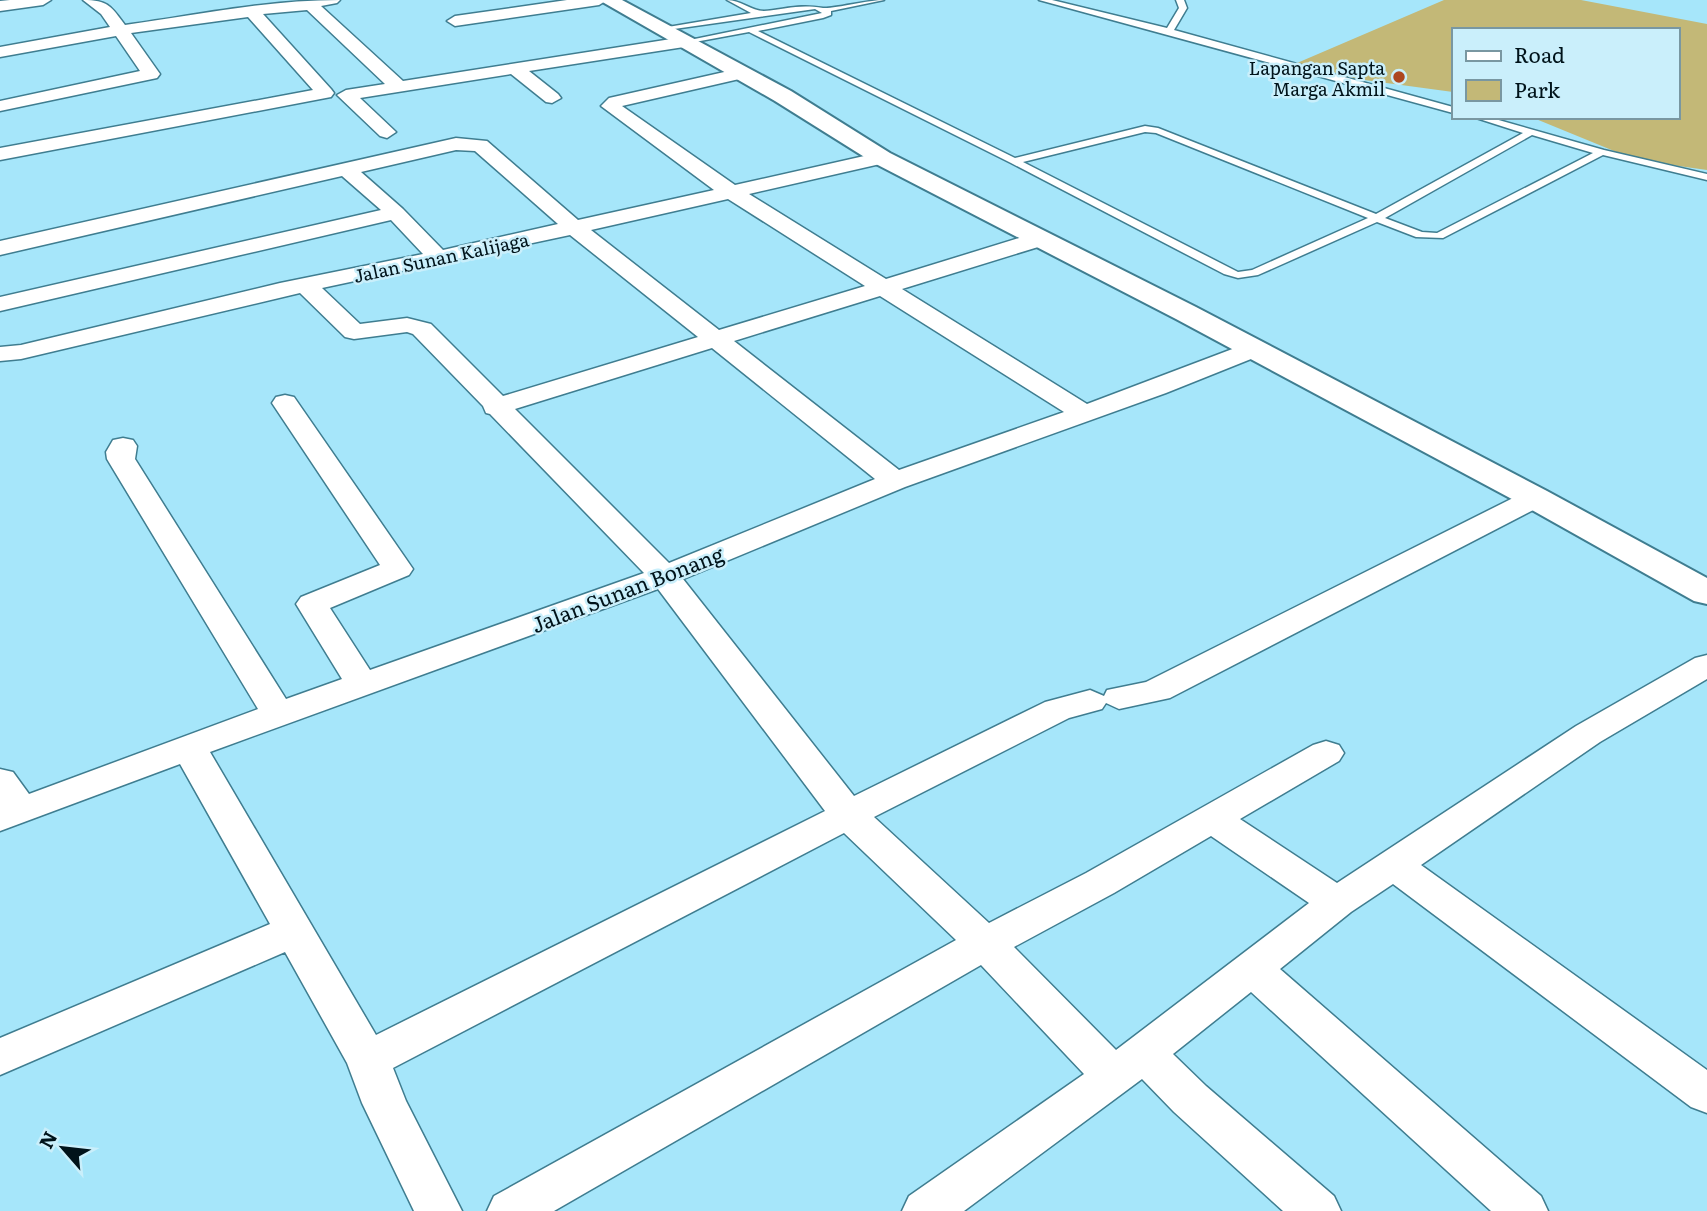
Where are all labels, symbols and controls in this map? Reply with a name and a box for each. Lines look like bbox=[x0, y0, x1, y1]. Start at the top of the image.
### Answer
legend bbox=[1452, 28, 1679, 119]
text: Road bbox=[1514, 38, 1565, 69]
place label: Lapangan Sapta Marga Akmil bbox=[1249, 54, 1385, 102]
marker: Lapangan Sapta Marga Akmil bbox=[1391, 69, 1407, 85]
text: Park bbox=[1514, 73, 1560, 104]
street label: Jalan Sunan Kalijaga bbox=[351, 225, 531, 289]
street label: Jalan Sunan Bonang bbox=[526, 537, 728, 639]
north arrow bbox=[28, 1113, 98, 1183]
text: N bbox=[31, 1126, 63, 1153]

